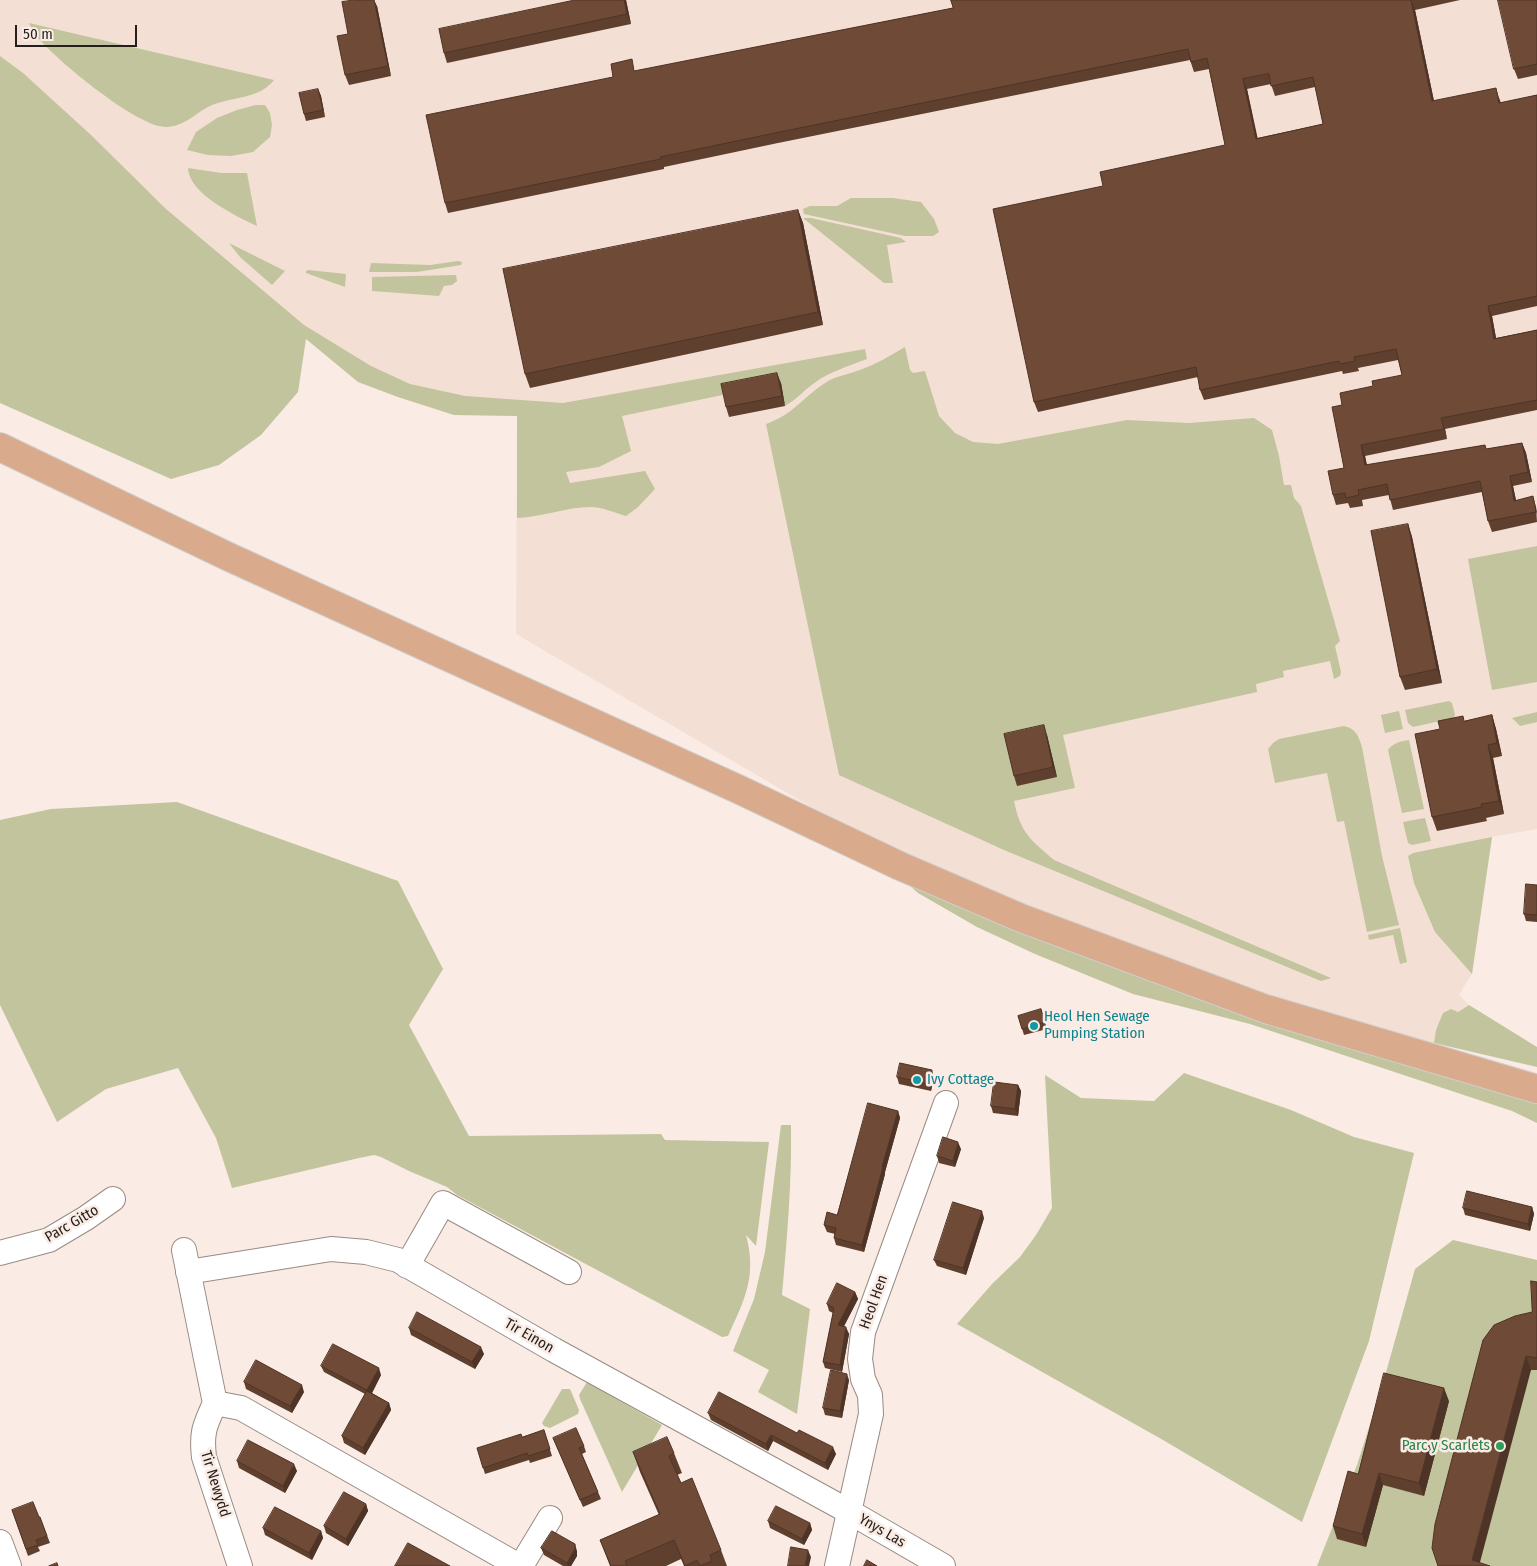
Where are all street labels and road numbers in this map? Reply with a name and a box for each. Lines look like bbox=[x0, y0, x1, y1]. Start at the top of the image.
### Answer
street label: Parc Gitto bbox=[42, 1201, 102, 1247]
street label: Heol Hen bbox=[856, 1272, 892, 1332]
street label: Tir Einon bbox=[501, 1315, 557, 1357]
street label: Tir Newydd bbox=[196, 1449, 234, 1519]
street label: Ynys Las bbox=[855, 1510, 909, 1552]

